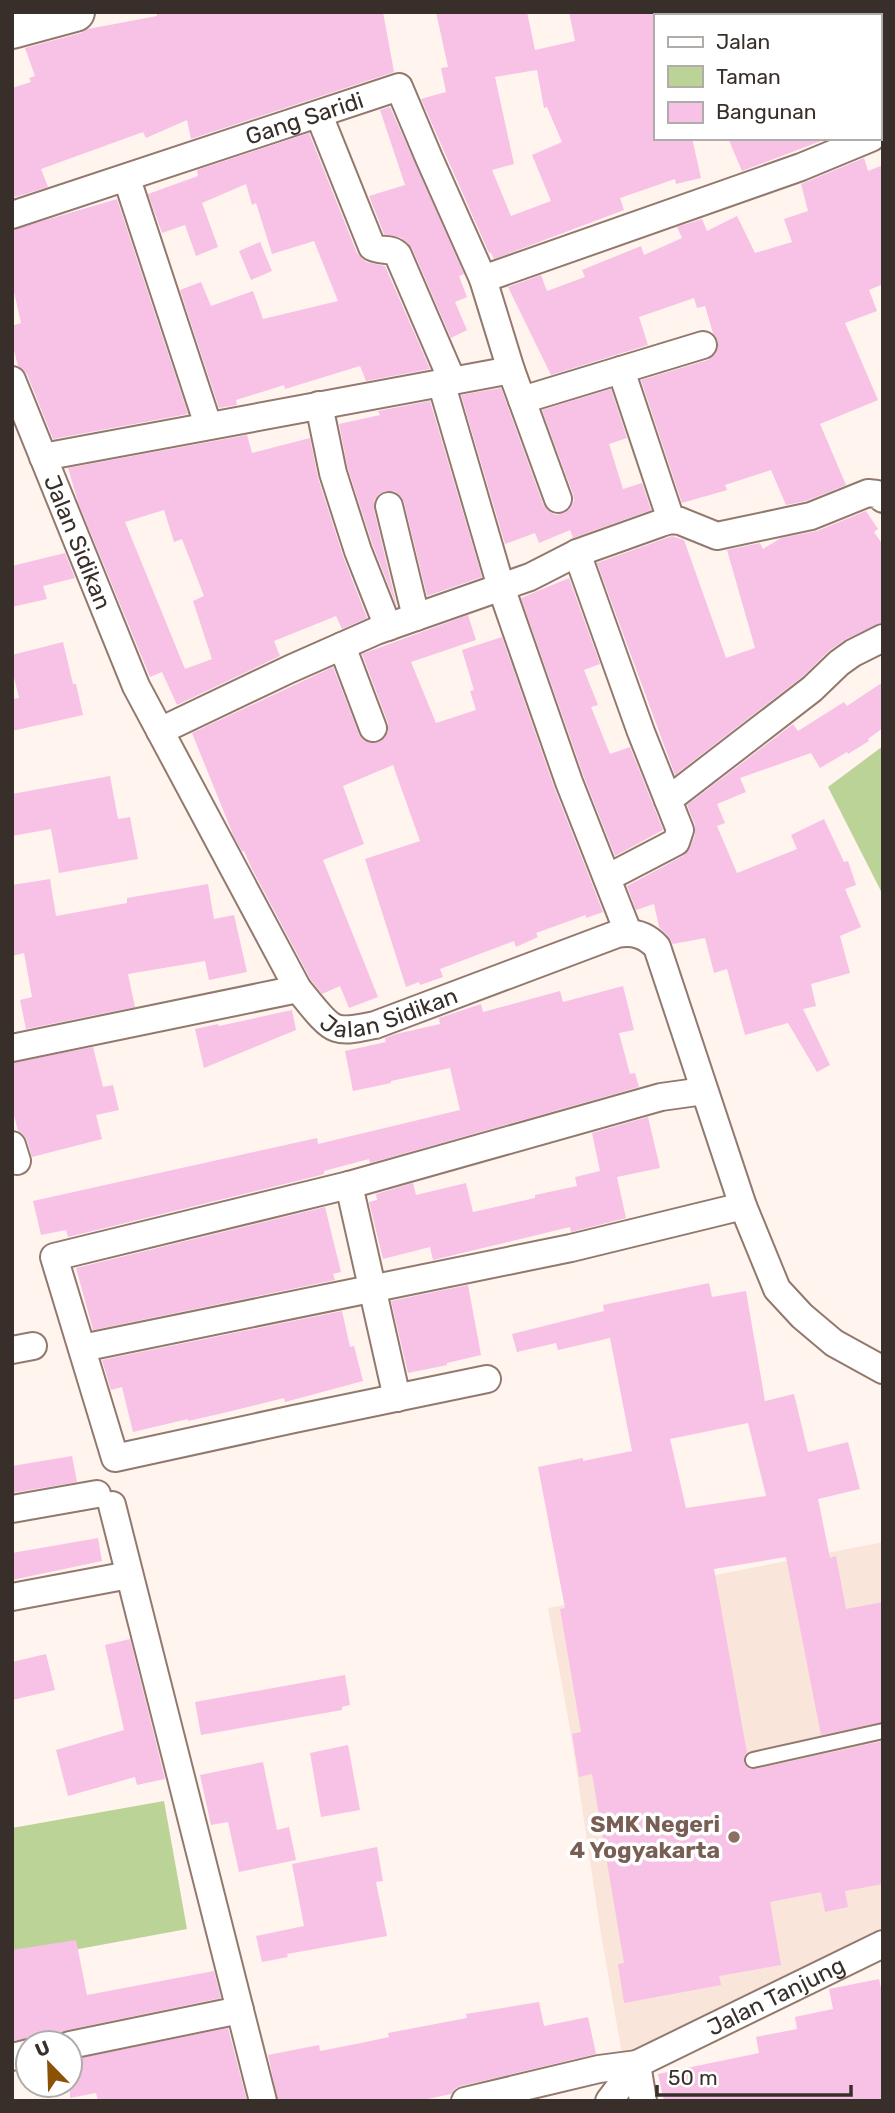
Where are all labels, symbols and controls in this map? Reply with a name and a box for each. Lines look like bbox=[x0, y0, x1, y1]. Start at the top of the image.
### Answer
legend bbox=[654, 14, 881, 140]
text: Jalan bbox=[716, 29, 770, 54]
text: Taman bbox=[716, 64, 781, 89]
street label: Gang Saridi bbox=[242, 86, 367, 151]
text: Bangunan bbox=[716, 99, 817, 124]
street label: Jalan Sidikan bbox=[38, 471, 117, 614]
street label: Jalan Sidikan bbox=[314, 981, 461, 1044]
place label: SMK Negeri 4 Yogyakarta bbox=[569, 1810, 720, 1864]
marker: SMK Negeri 4 Yogyakarta bbox=[726, 1829, 742, 1845]
street label: Jalan Tanjung bbox=[703, 1951, 849, 2042]
north arrow bbox=[14, 2029, 84, 2099]
text: U bbox=[32, 2036, 53, 2062]
scale bar bbox=[657, 2054, 851, 2098]
text: 50 m bbox=[668, 2065, 718, 2090]

